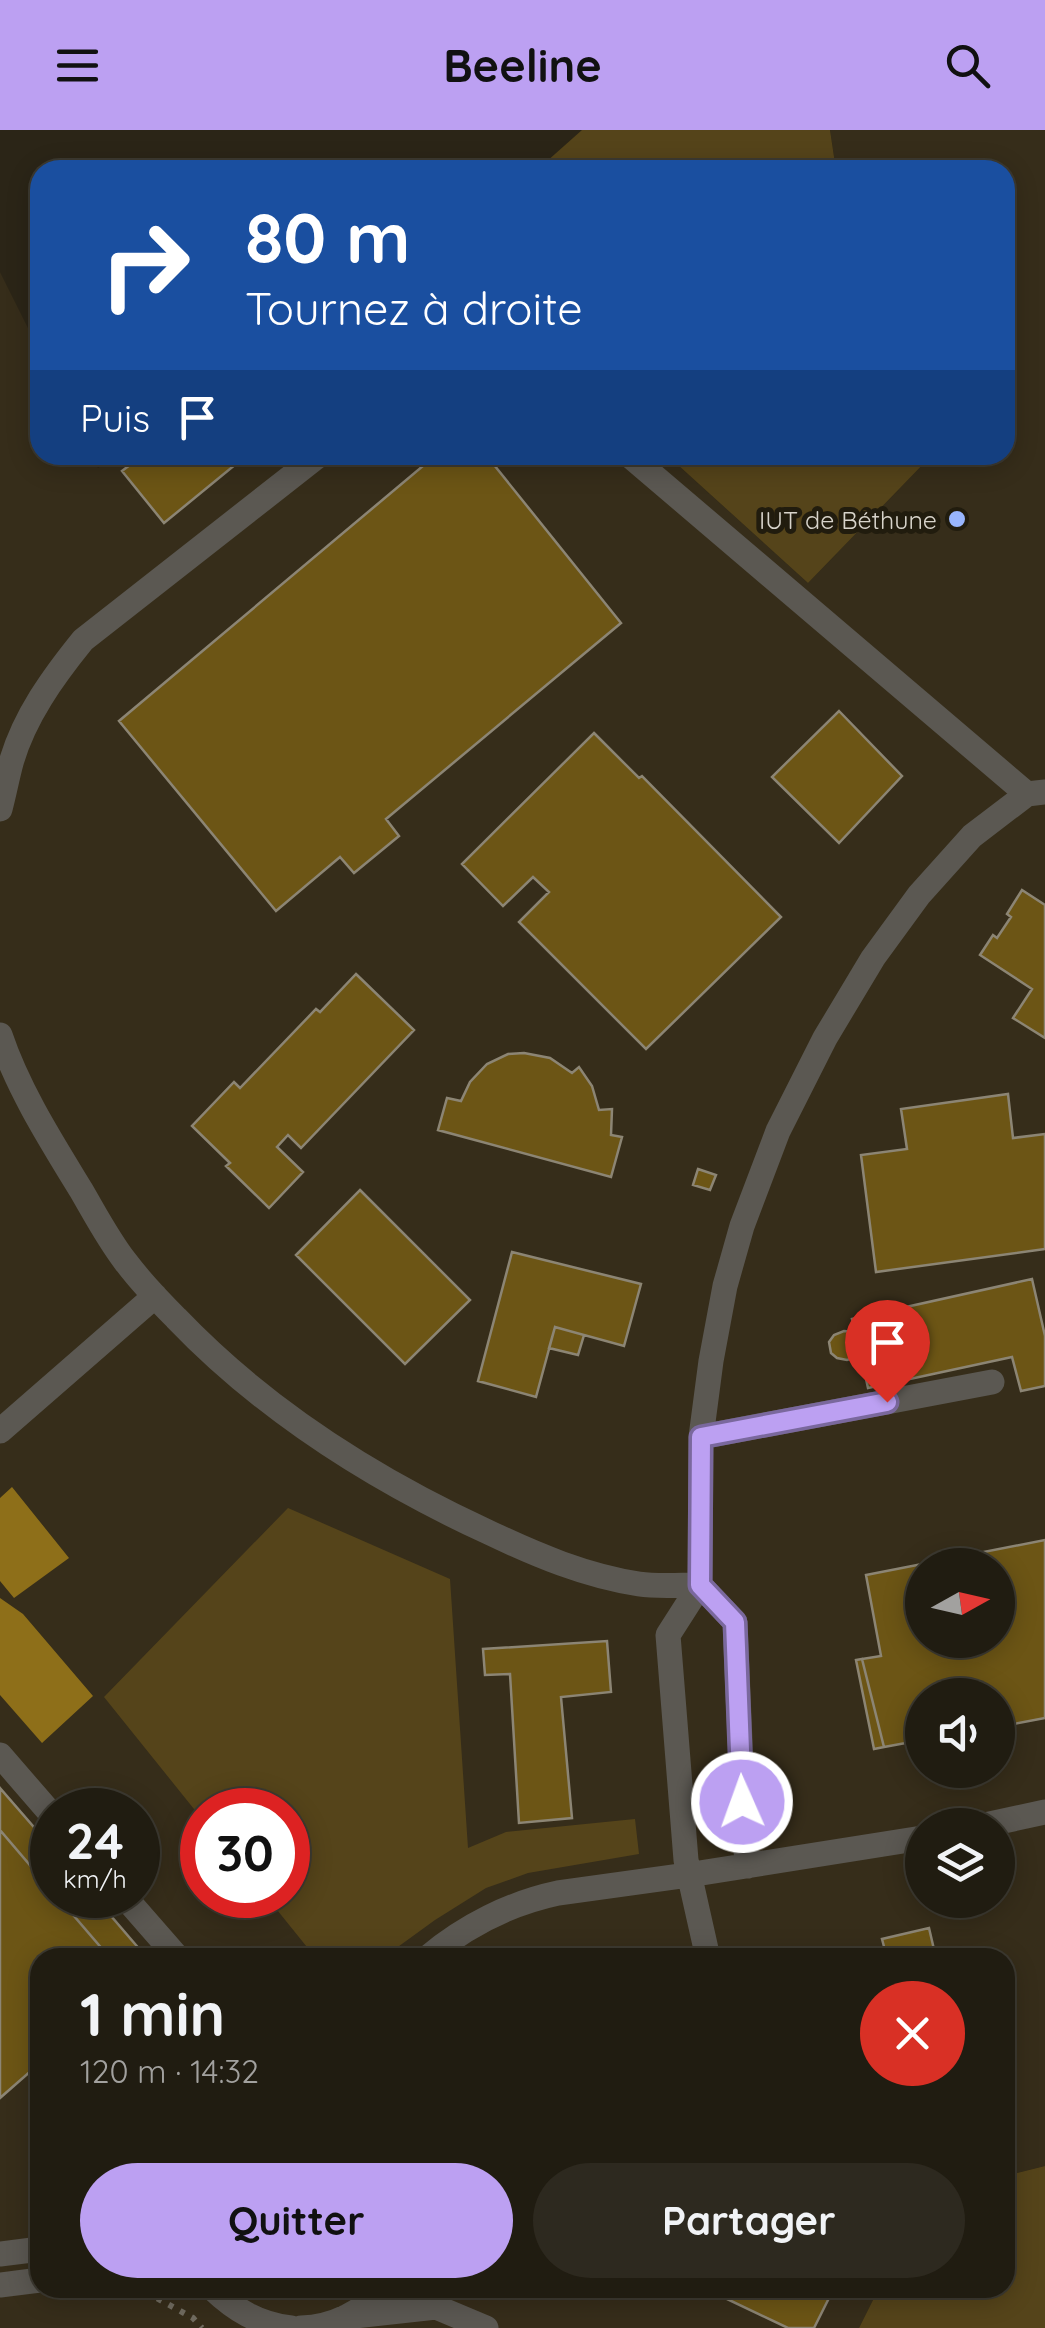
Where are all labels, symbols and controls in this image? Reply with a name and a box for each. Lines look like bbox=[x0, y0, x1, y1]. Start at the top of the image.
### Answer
text: Beeline bbox=[443, 37, 602, 93]
icon: menu bbox=[50, 38, 105, 93]
icon: search bbox=[940, 38, 995, 93]
text: 80 m bbox=[245, 193, 410, 281]
icon: right bbox=[80, 200, 210, 330]
text: Tournez à droite bbox=[245, 280, 583, 336]
icon: arrive bbox=[170, 390, 225, 445]
text: Puis bbox=[80, 394, 150, 442]
place label: IUT de Béthune bbox=[759, 504, 937, 535]
marker: IUT de Béthune bbox=[946, 508, 968, 530]
pin bbox=[845, 1300, 930, 1403]
icon: arrive bbox=[860, 1315, 915, 1370]
north arrow bbox=[905, 1548, 1015, 1658]
map controls bbox=[905, 1548, 1015, 1918]
button: sound bbox=[905, 1678, 1015, 1788]
position arrow bbox=[690, 1750, 794, 1854]
speed limit sign: 30 bbox=[180, 1788, 310, 1918]
button: layers bbox=[905, 1808, 1015, 1918]
text: 24 bbox=[66, 1809, 124, 1872]
text: km/h bbox=[63, 1863, 127, 1894]
text: 1 min bbox=[80, 1976, 225, 2051]
button: close bbox=[860, 1981, 965, 2086]
text: 120 m · 14:32 bbox=[80, 2051, 259, 2091]
button: Quitter bbox=[80, 2163, 513, 2278]
button: Partager bbox=[533, 2163, 965, 2278]

